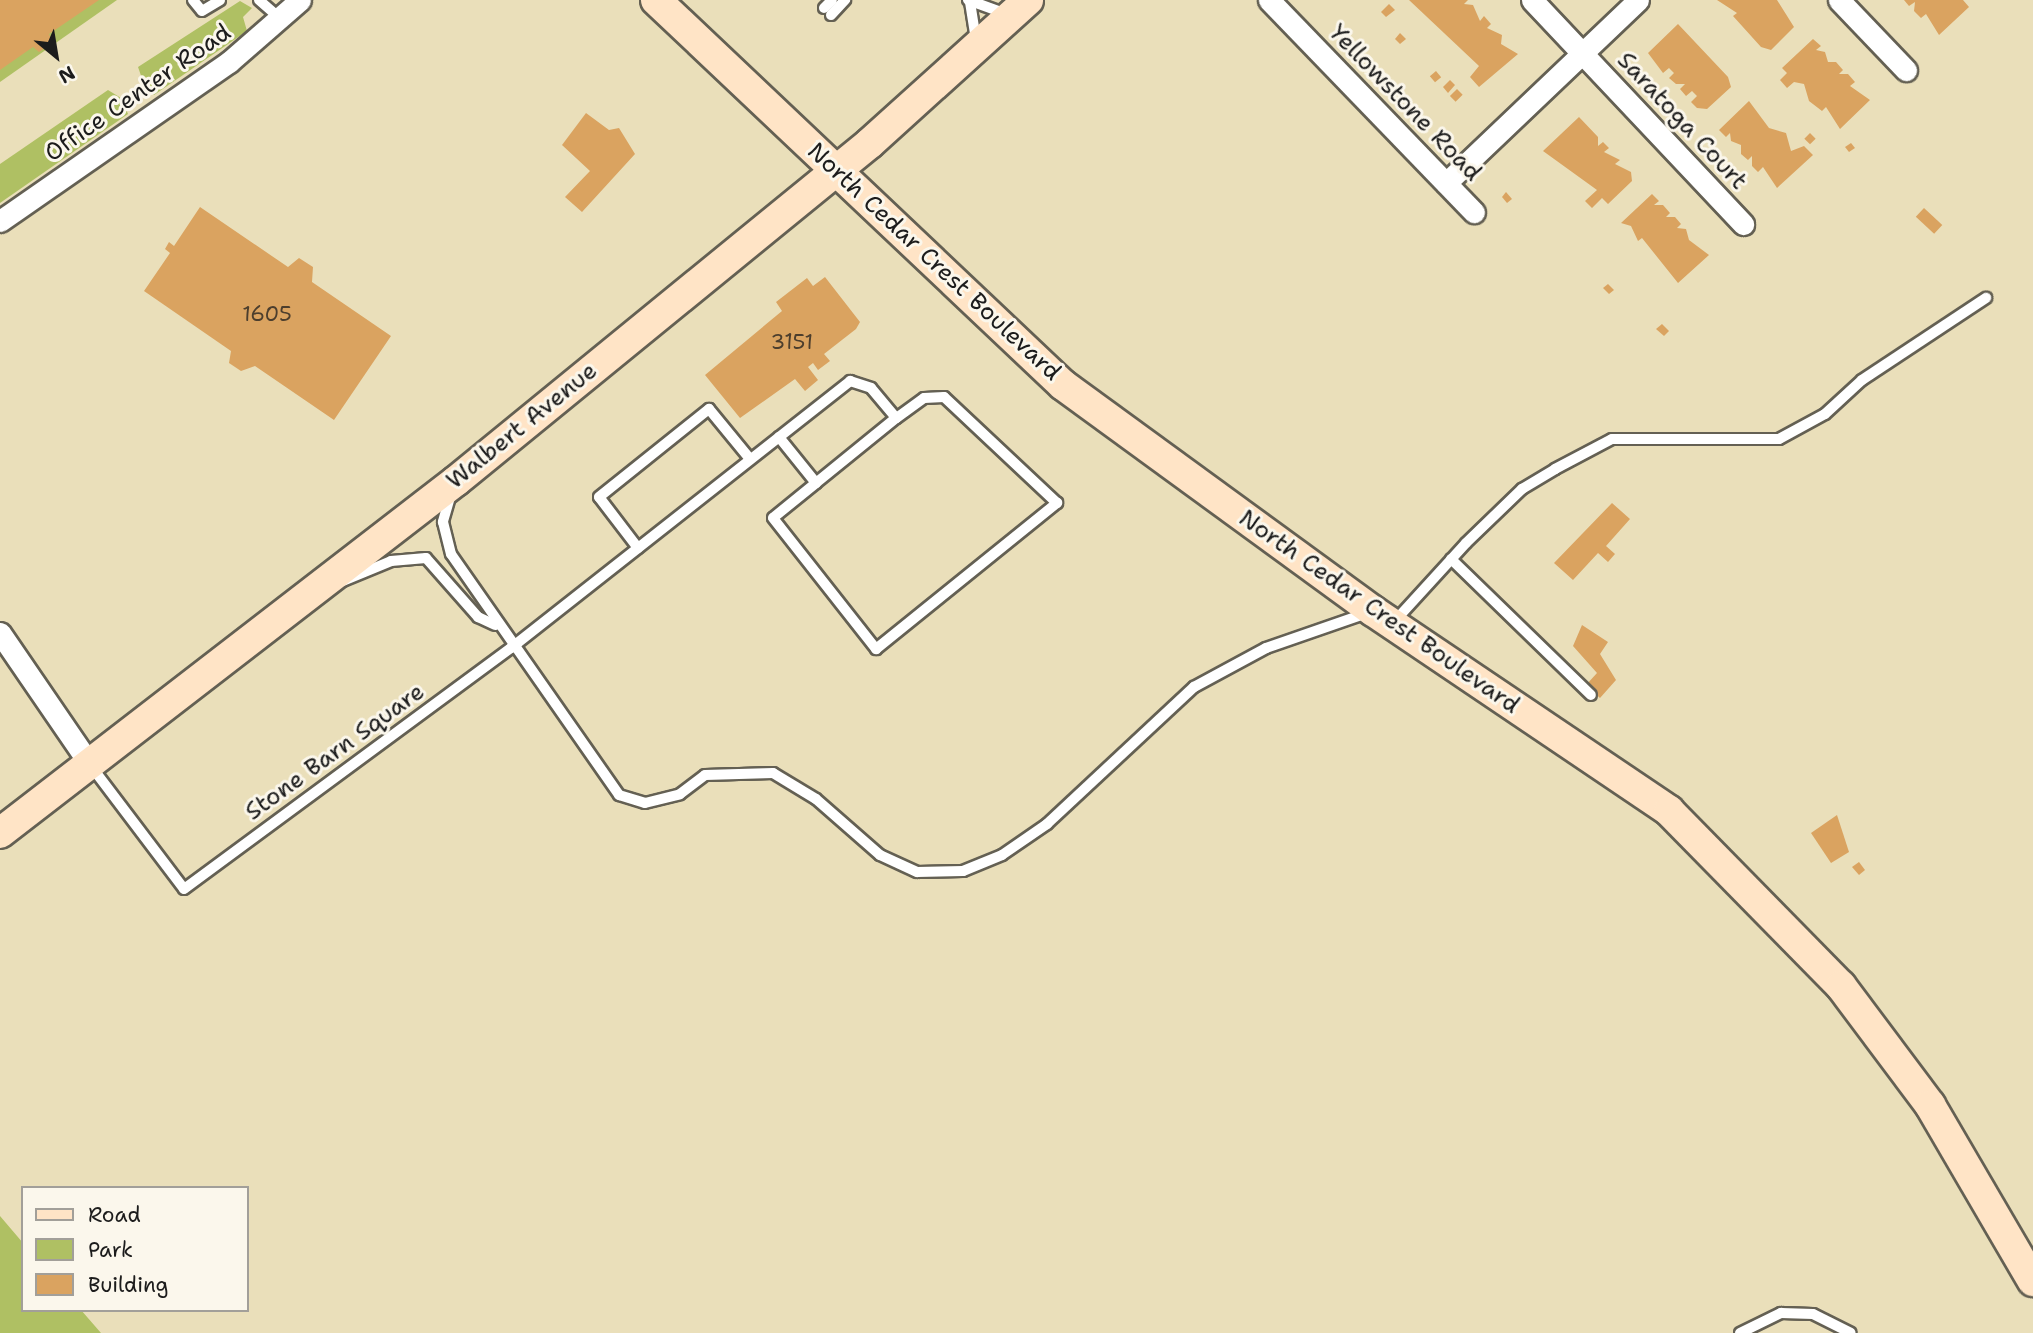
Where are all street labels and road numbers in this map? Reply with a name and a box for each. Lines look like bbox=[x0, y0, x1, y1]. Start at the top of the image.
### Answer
street label: Office Center Road bbox=[39, 18, 237, 168]
street label: Yellowstone Road bbox=[1323, 19, 1487, 187]
street label: Saratoga Court bbox=[1611, 46, 1753, 196]
street label: North Cedar Crest Boulevard bbox=[801, 137, 1067, 387]
street label: Walbert Avenue bbox=[441, 356, 603, 496]
street label: North Cedar Crest Boulevard bbox=[1233, 504, 1525, 720]
street label: Stone Barn Square bbox=[240, 677, 430, 827]

